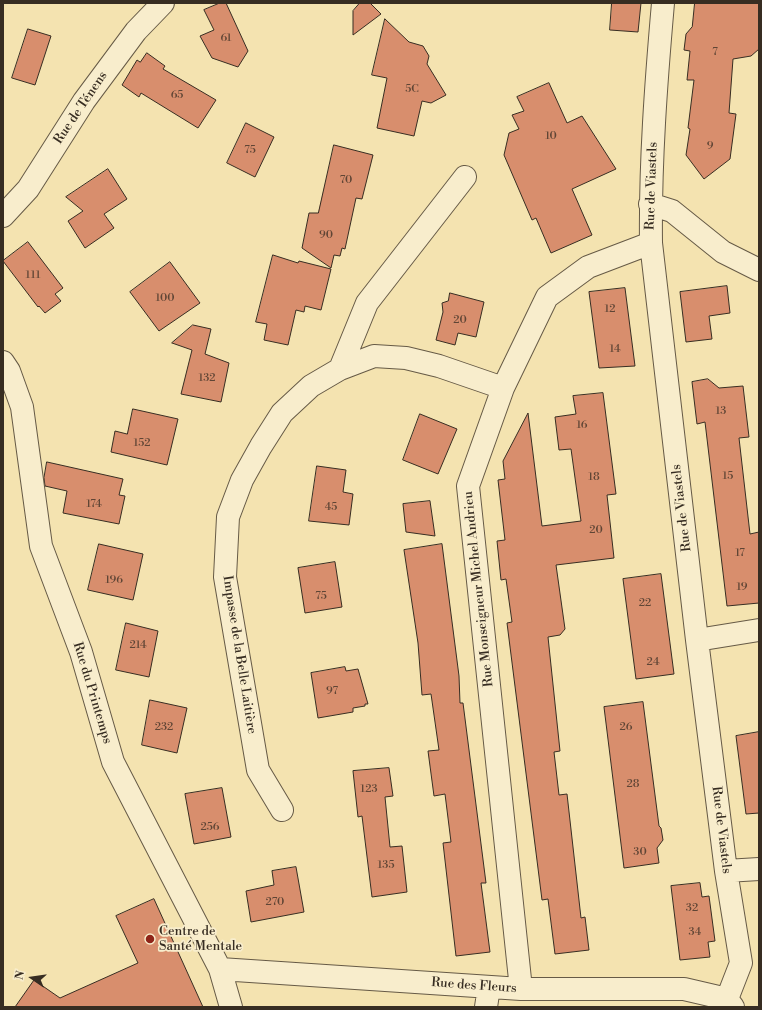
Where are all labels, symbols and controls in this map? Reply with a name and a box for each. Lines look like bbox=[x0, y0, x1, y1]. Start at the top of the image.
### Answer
house number: 61 bbox=[220, 31, 232, 45]
house number: 7 bbox=[712, 45, 718, 59]
street label: Rue de Ténens bbox=[51, 69, 111, 147]
house number: 5C bbox=[405, 82, 419, 96]
house number: 65 bbox=[171, 88, 183, 102]
house number: 10 bbox=[545, 129, 557, 143]
house number: 9 bbox=[707, 139, 713, 153]
street label: Rue de Viastels bbox=[643, 142, 661, 230]
house number: 75 bbox=[244, 143, 256, 157]
house number: 70 bbox=[340, 173, 352, 187]
house number: 90 bbox=[319, 228, 333, 242]
house number: 111 bbox=[26, 268, 40, 282]
house number: 100 bbox=[156, 291, 174, 305]
house number: 12 bbox=[604, 302, 616, 316]
house number: 20 bbox=[453, 313, 467, 327]
house number: 14 bbox=[610, 342, 620, 356]
house number: 132 bbox=[198, 371, 216, 385]
house number: 13 bbox=[716, 404, 726, 418]
house number: 16 bbox=[576, 418, 588, 432]
house number: 152 bbox=[133, 436, 151, 450]
street label: Rue de Viastels bbox=[669, 463, 695, 553]
house number: 15 bbox=[723, 469, 733, 483]
house number: 18 bbox=[588, 470, 600, 484]
street label: Rue Monseigneur Michel Andrieu bbox=[461, 490, 497, 688]
house number: 174 bbox=[86, 497, 102, 511]
house number: 45 bbox=[325, 500, 337, 514]
house number: 20 bbox=[589, 523, 603, 537]
house number: 17 bbox=[735, 546, 745, 560]
house number: 196 bbox=[105, 573, 123, 587]
street label: Impasse de la Belle Laitière bbox=[219, 575, 259, 735]
house number: 19 bbox=[736, 580, 748, 594]
house number: 75 bbox=[315, 589, 327, 603]
house number: 22 bbox=[639, 596, 651, 610]
house number: 214 bbox=[129, 638, 147, 652]
street label: Rue du Printemps bbox=[69, 640, 115, 746]
house number: 24 bbox=[647, 655, 659, 669]
house number: 97 bbox=[326, 684, 338, 698]
house number: 232 bbox=[155, 720, 173, 734]
house number: 26 bbox=[620, 720, 632, 734]
house number: 28 bbox=[626, 777, 640, 791]
house number: 123 bbox=[360, 782, 378, 796]
street label: Rue de Viastels bbox=[708, 785, 734, 875]
house number: 256 bbox=[201, 820, 219, 834]
house number: 30 bbox=[633, 845, 647, 859]
house number: 135 bbox=[378, 858, 394, 872]
house number: 270 bbox=[266, 895, 284, 909]
house number: 32 bbox=[686, 901, 698, 915]
place label: Centre de Santé Mentale bbox=[159, 924, 242, 955]
house number: 34 bbox=[689, 925, 701, 939]
marker: Centre de Santé Mentale bbox=[144, 933, 156, 945]
north arrow bbox=[12, 958, 52, 998]
text: N bbox=[13, 969, 28, 981]
street label: Rue des Fleurs bbox=[431, 975, 517, 997]

